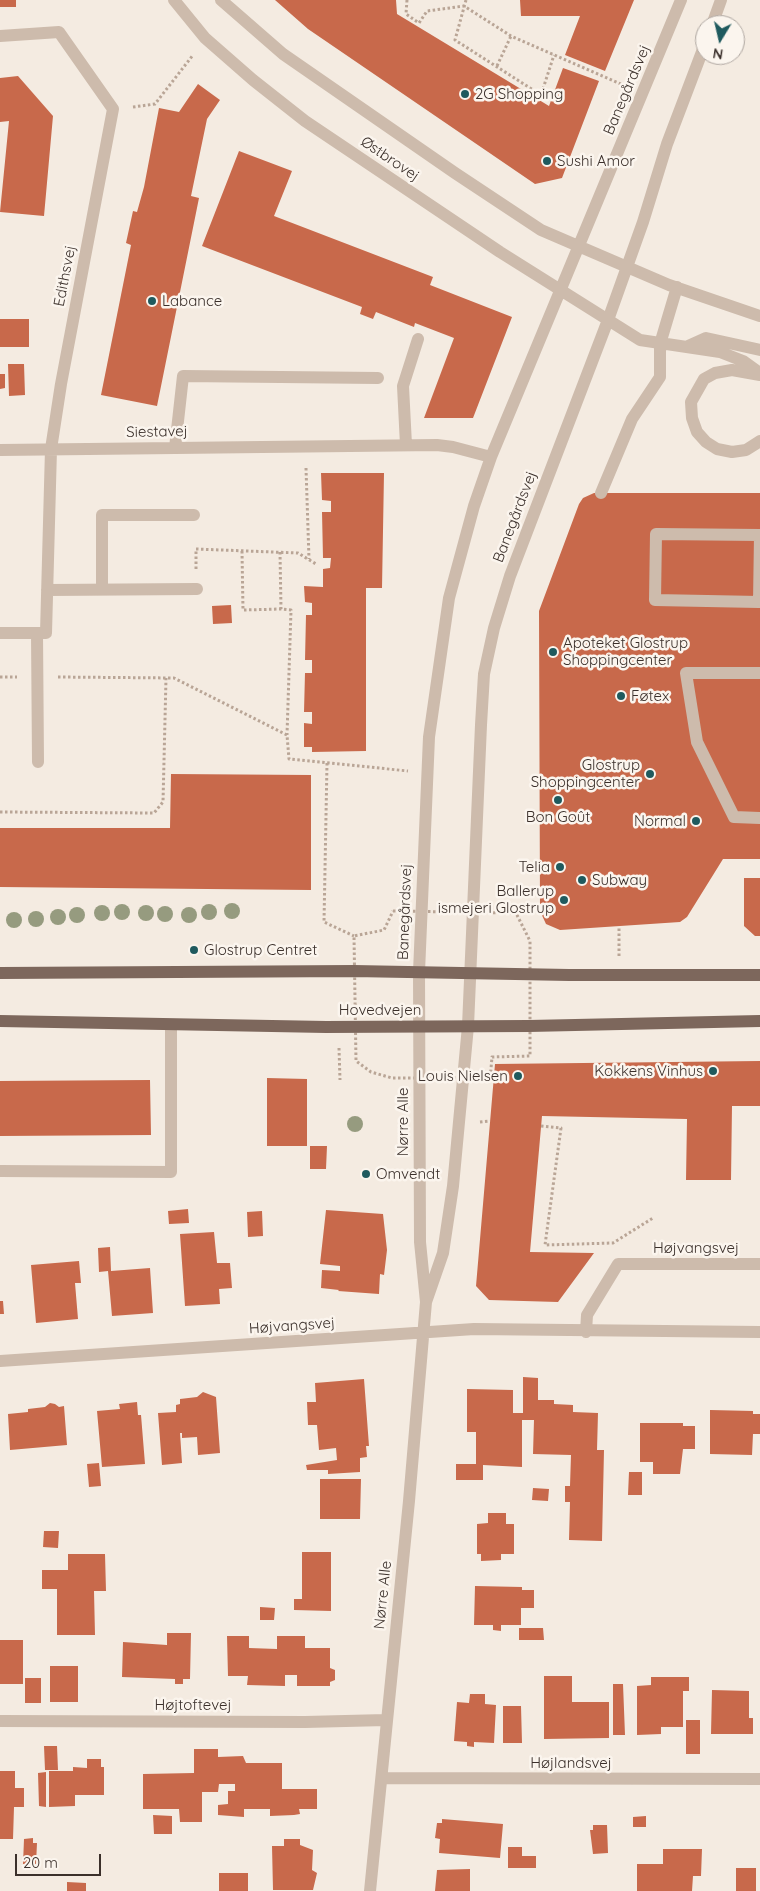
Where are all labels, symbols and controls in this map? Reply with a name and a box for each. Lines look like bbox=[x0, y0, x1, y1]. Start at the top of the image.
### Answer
north arrow bbox=[695, 15, 745, 65]
street label: Banegårdsvej bbox=[600, 42, 654, 138]
text: N bbox=[711, 44, 724, 64]
place label: 2G Shopping bbox=[475, 85, 563, 103]
marker: 2G Shopping bbox=[459, 88, 471, 100]
street label: Østbrovej bbox=[357, 133, 423, 185]
place label: Sushi Amor bbox=[557, 152, 635, 170]
marker: Sushi Amor bbox=[541, 155, 553, 167]
street label: Edithsvej bbox=[50, 244, 80, 308]
place label: Labance bbox=[162, 292, 222, 310]
marker: Labance bbox=[146, 295, 158, 307]
street label: Siestavej bbox=[126, 422, 188, 442]
street label: Banegårdsvej bbox=[489, 469, 541, 565]
place label: Apoteket Glostrup Shoppingcenter bbox=[563, 634, 688, 669]
marker: Apoteket Glostrup Shoppingcenter bbox=[547, 646, 559, 658]
place label: Føtex bbox=[631, 687, 669, 705]
marker: Føtex bbox=[615, 690, 627, 702]
place label: Glostrup Shoppingcenter bbox=[531, 756, 640, 791]
marker: Glostrup Shoppingcenter bbox=[644, 768, 656, 780]
marker: Bon Goût bbox=[552, 794, 564, 806]
place label: Bon Goût bbox=[526, 808, 590, 826]
place label: Normal bbox=[634, 812, 686, 830]
marker: Normal bbox=[690, 815, 702, 827]
place label: Telia bbox=[519, 858, 550, 876]
marker: Telia bbox=[554, 861, 566, 873]
street label: Banegårdsvej bbox=[394, 864, 416, 960]
place label: Subway bbox=[592, 871, 647, 889]
marker: Subway bbox=[576, 874, 588, 886]
place label: Ballerup ismejeri Glostrup bbox=[438, 882, 554, 917]
marker: Ballerup ismejeri Glostrup bbox=[558, 894, 570, 906]
place label: Glostrup Centret bbox=[204, 941, 317, 959]
marker: Glostrup Centret bbox=[188, 944, 200, 956]
street label: Hovedvejen bbox=[339, 1001, 421, 1019]
place label: Kokkens Vinhus bbox=[594, 1062, 703, 1080]
marker: Kokkens Vinhus bbox=[707, 1065, 719, 1077]
place label: Louis Nielsen bbox=[418, 1067, 508, 1085]
marker: Louis Nielsen bbox=[512, 1070, 524, 1082]
street label: Nørre Alle bbox=[394, 1088, 412, 1156]
place label: Omvendt bbox=[376, 1165, 440, 1183]
marker: Omvendt bbox=[360, 1168, 372, 1180]
street label: Højvangsvej bbox=[653, 1239, 739, 1257]
street label: Højvangsvej bbox=[248, 1314, 336, 1338]
street label: Nørre Alle bbox=[370, 1560, 396, 1630]
street label: Højtoftevej bbox=[154, 1696, 232, 1714]
street label: Højlandsvej bbox=[530, 1754, 612, 1772]
scale bar bbox=[18, 1844, 104, 1876]
text: 20 m bbox=[23, 1853, 58, 1872]

